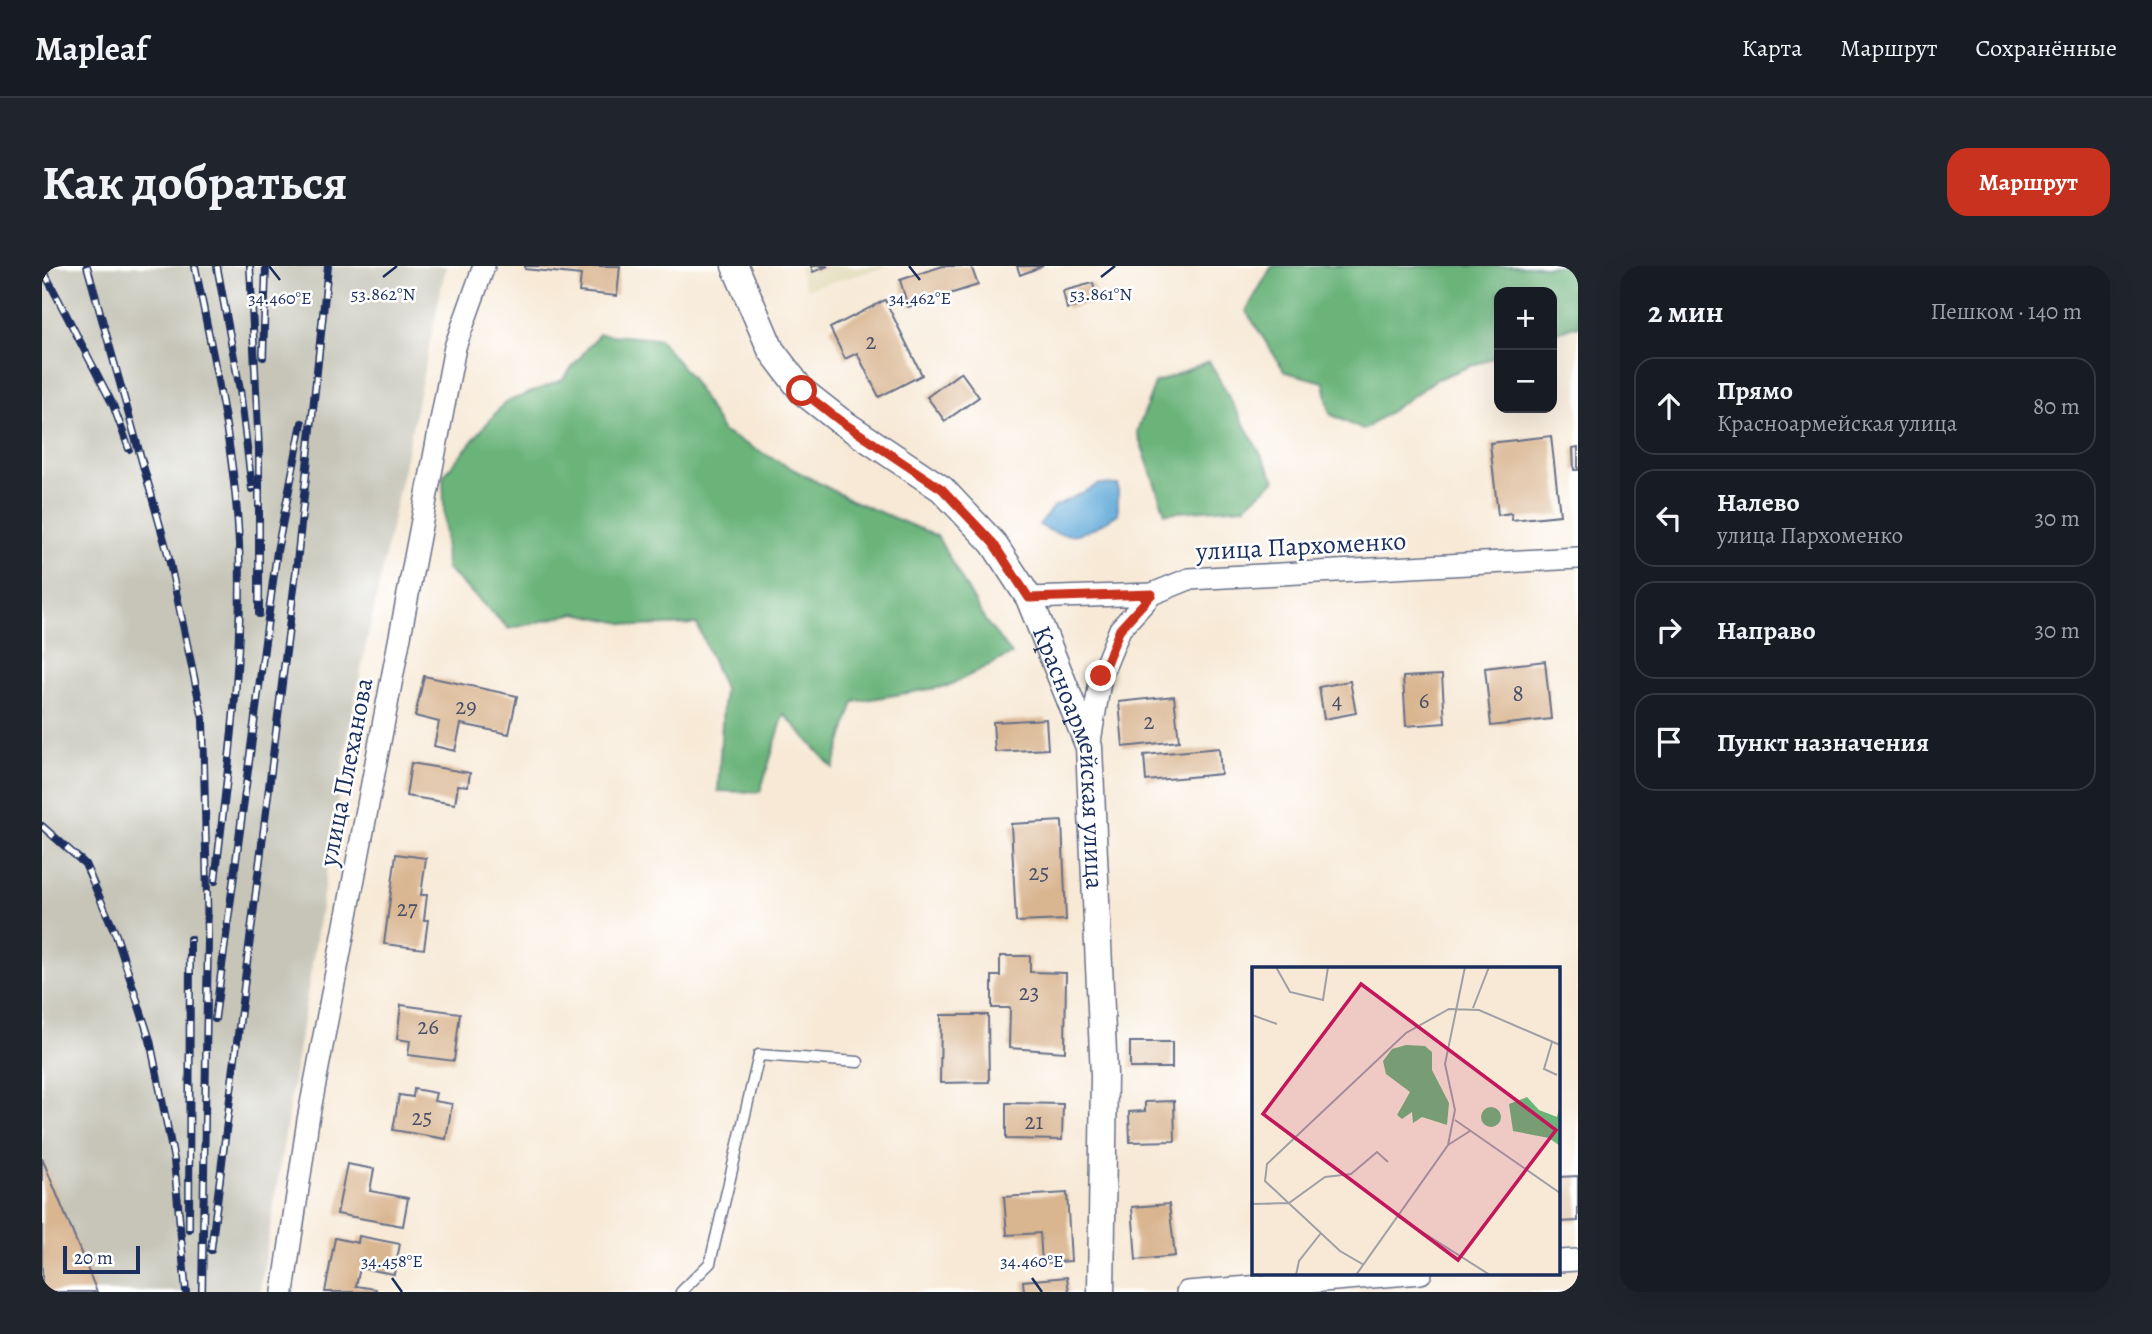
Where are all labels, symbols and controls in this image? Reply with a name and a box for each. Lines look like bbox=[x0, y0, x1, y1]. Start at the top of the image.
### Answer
text: Mapleaf bbox=[35, 26, 147, 71]
text: Карта bbox=[1742, 32, 1802, 64]
text: Маршрут bbox=[1840, 32, 1938, 64]
text: Сохранённые bbox=[1976, 32, 2117, 64]
button: Маршрут bbox=[1947, 148, 2110, 216]
text: Как добраться bbox=[42, 149, 348, 216]
text: 53.862°N bbox=[351, 282, 415, 306]
text: 53.861°N bbox=[1070, 282, 1132, 306]
text: 34.460°E bbox=[248, 286, 312, 310]
text: 34.462°E bbox=[889, 286, 951, 310]
map controls bbox=[1494, 287, 1557, 413]
button: + bbox=[1494, 287, 1557, 350]
text: 2 мин bbox=[1648, 292, 1723, 332]
text: Пешком · 140 m bbox=[1930, 296, 2082, 327]
house number: 2 bbox=[866, 326, 877, 357]
button: − bbox=[1494, 350, 1557, 413]
text: Прямо bbox=[1717, 373, 1793, 408]
route start bbox=[786, 375, 817, 406]
icon: ahead bbox=[1650, 387, 1688, 425]
text: 80 m bbox=[2033, 391, 2080, 422]
text: Красноармейская улица bbox=[1717, 408, 1957, 439]
text: Налево bbox=[1717, 485, 1800, 520]
icon: left bbox=[1650, 499, 1688, 537]
text: 30 m bbox=[2034, 503, 2080, 534]
text: улица Пархоменко bbox=[1717, 520, 1903, 551]
street label: улица Пархоменко bbox=[1194, 523, 1407, 569]
icon: right bbox=[1650, 611, 1688, 649]
text: Направо bbox=[1717, 613, 1816, 648]
text: 30 m bbox=[2034, 615, 2080, 646]
street label: Красноармейская улица bbox=[1024, 620, 1113, 890]
route end bbox=[1085, 660, 1116, 691]
street label: улица Плеханова bbox=[310, 675, 381, 870]
house number: 8 bbox=[1512, 678, 1524, 709]
house number: 4 bbox=[1332, 685, 1342, 716]
house number: 6 bbox=[1419, 685, 1429, 716]
house number: 29 bbox=[455, 691, 477, 722]
house number: 2 bbox=[1144, 706, 1155, 737]
icon: arrive bbox=[1650, 723, 1688, 761]
text: Пункт назначения bbox=[1717, 725, 1929, 760]
house number: 25 bbox=[1029, 857, 1049, 888]
house number: 27 bbox=[397, 893, 418, 924]
inset map bbox=[1252, 967, 1560, 1275]
house number: 23 bbox=[1019, 977, 1039, 1008]
house number: 26 bbox=[417, 1011, 439, 1042]
house number: 25 bbox=[412, 1102, 432, 1133]
house number: 21 bbox=[1025, 1106, 1044, 1137]
scale bar bbox=[63, 1243, 140, 1275]
text: 20 m bbox=[74, 1245, 113, 1271]
text: 34.458°E bbox=[361, 1249, 423, 1273]
text: 34.460°E bbox=[1000, 1249, 1064, 1273]

